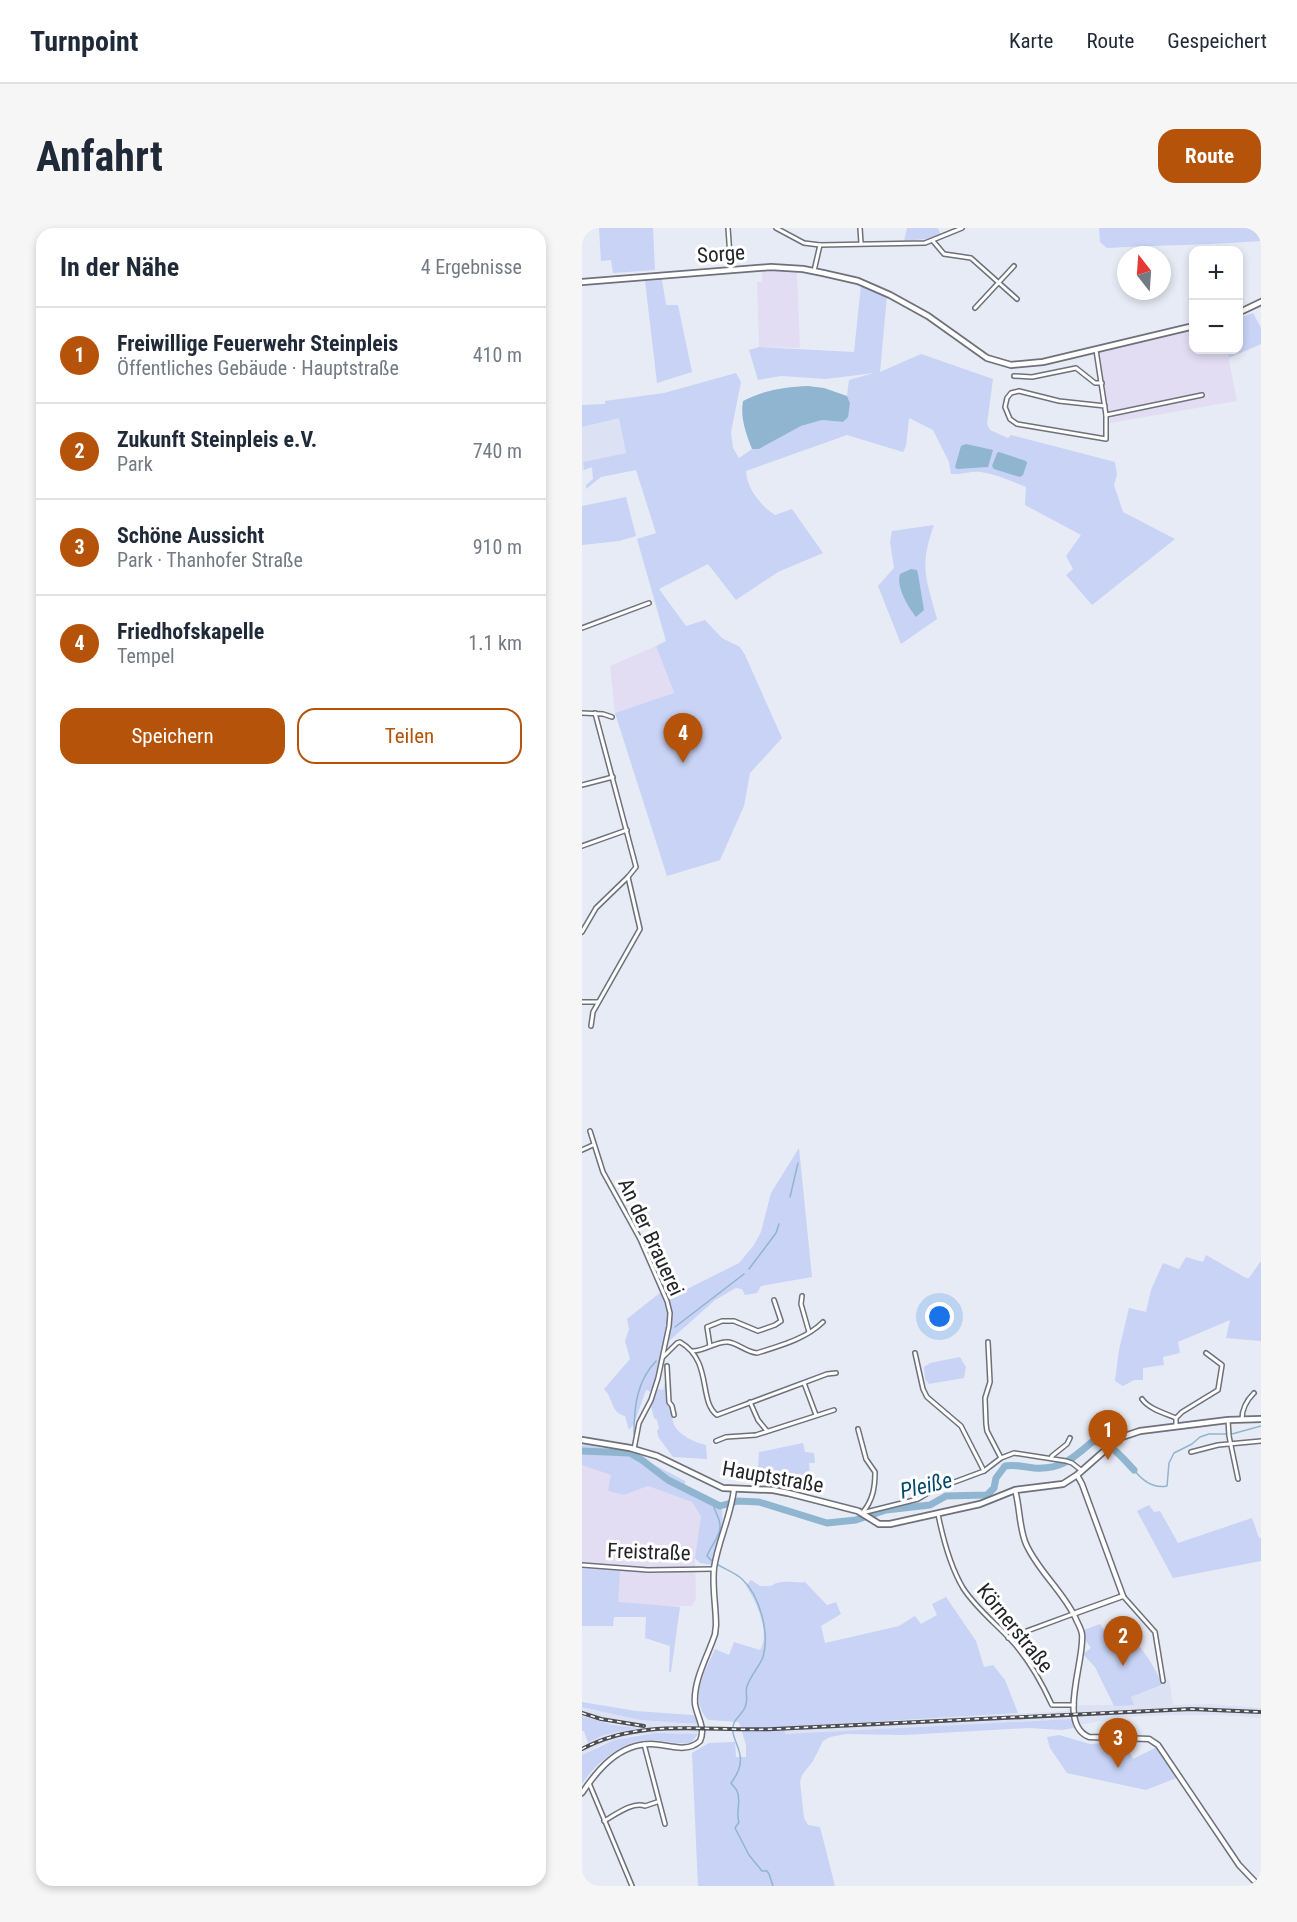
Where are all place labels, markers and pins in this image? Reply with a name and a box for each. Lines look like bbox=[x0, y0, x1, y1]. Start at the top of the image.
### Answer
pin: 4 bbox=[664, 714, 702, 763]
pin: 1 bbox=[1088, 1410, 1128, 1460]
pin: 2 bbox=[1104, 1616, 1142, 1666]
pin: 3 bbox=[1098, 1718, 1138, 1768]

